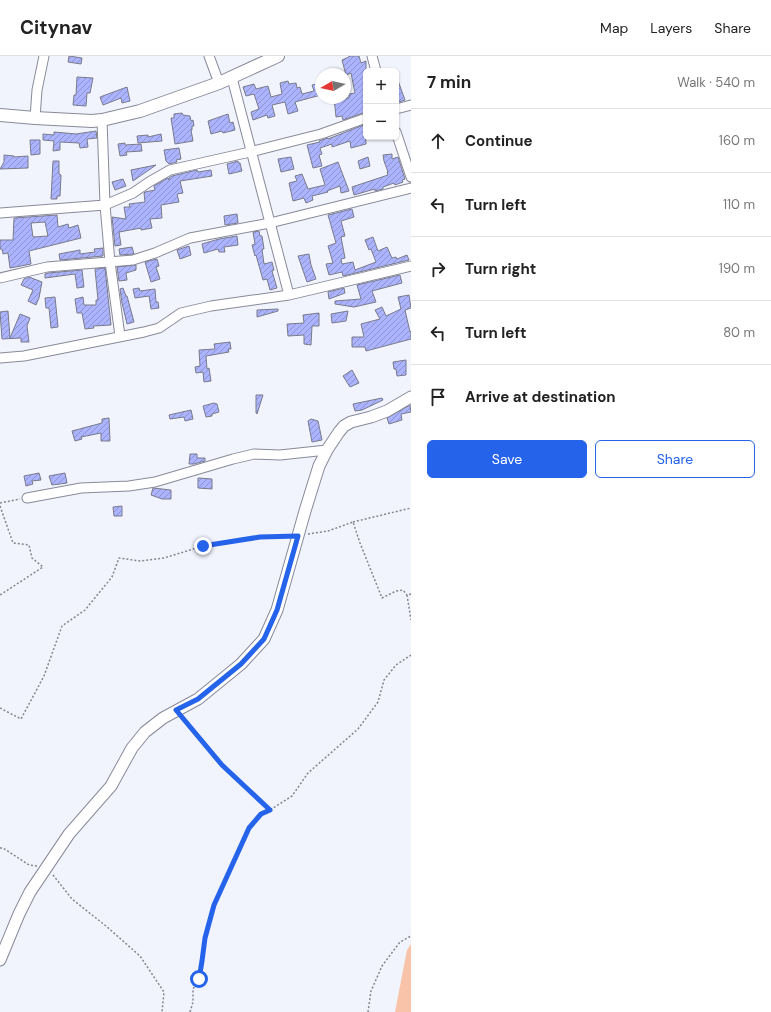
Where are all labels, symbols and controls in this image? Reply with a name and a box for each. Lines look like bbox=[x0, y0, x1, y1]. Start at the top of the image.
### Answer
text: Citynav bbox=[20, 15, 92, 40]
text: Map bbox=[600, 19, 628, 37]
text: Layers bbox=[650, 19, 692, 37]
text: Share bbox=[714, 19, 751, 37]
north arrow bbox=[315, 68, 351, 104]
map controls bbox=[363, 68, 399, 140]
button: + bbox=[363, 68, 399, 104]
text: 7 min bbox=[427, 71, 471, 93]
text: Walk · 540 m bbox=[677, 74, 755, 91]
button: − bbox=[363, 104, 399, 140]
icon: ahead bbox=[427, 130, 449, 152]
text: Continue bbox=[465, 131, 533, 151]
text: 160 m bbox=[719, 132, 755, 149]
icon: left bbox=[427, 194, 449, 216]
text: Turn left bbox=[465, 195, 526, 215]
text: 110 m bbox=[723, 196, 755, 213]
icon: right bbox=[427, 258, 449, 280]
text: Turn right bbox=[465, 259, 536, 279]
text: 190 m bbox=[719, 260, 755, 277]
icon: left bbox=[427, 322, 449, 344]
text: Turn left bbox=[465, 323, 526, 343]
text: 80 m bbox=[723, 324, 755, 341]
icon: arrive bbox=[427, 386, 449, 408]
text: Arrive at destination bbox=[465, 387, 616, 407]
button: Save bbox=[427, 440, 587, 478]
button: Share bbox=[595, 440, 755, 478]
route end bbox=[194, 537, 212, 555]
route start bbox=[190, 970, 208, 988]

